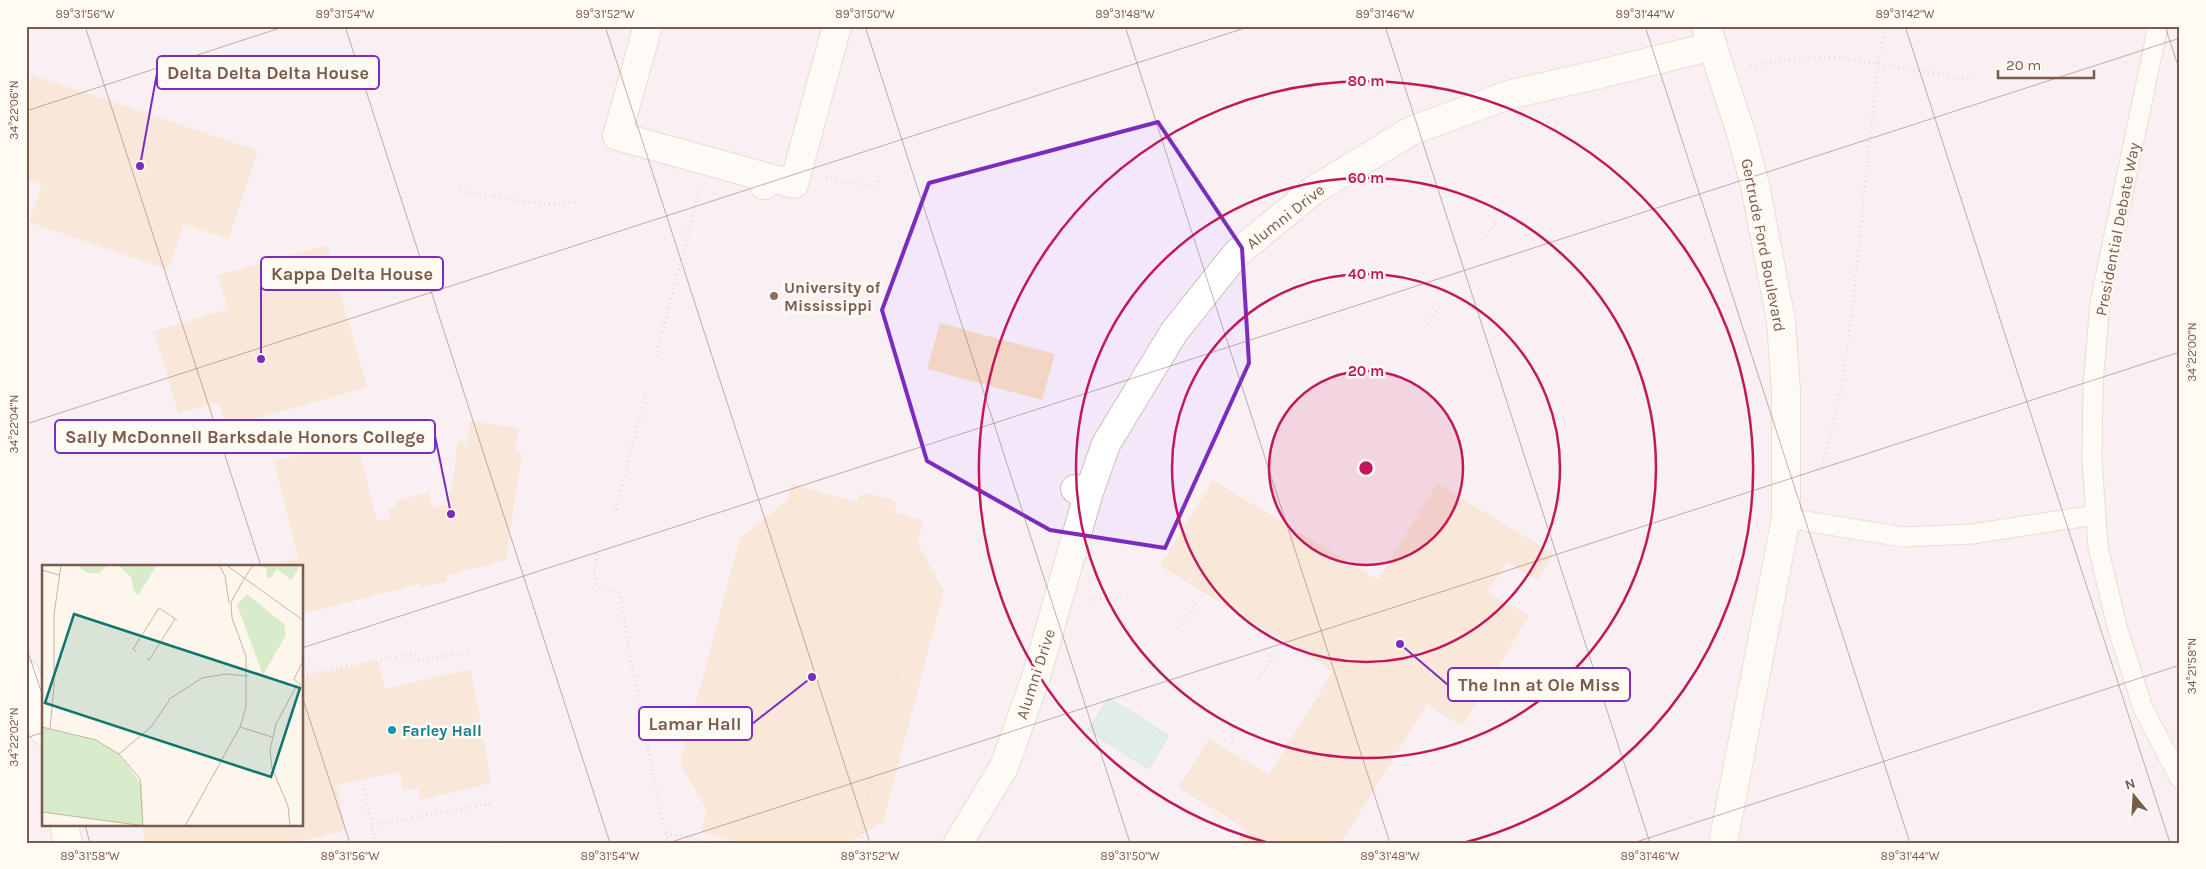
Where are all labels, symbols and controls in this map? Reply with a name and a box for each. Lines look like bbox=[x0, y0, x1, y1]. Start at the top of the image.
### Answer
text: 89°31'56"W bbox=[55, 7, 115, 21]
text: 89°31'54"W bbox=[316, 7, 375, 21]
text: 89°31'52"W bbox=[575, 7, 635, 21]
text: 89°31'50"W bbox=[835, 7, 895, 21]
text: 89°31'48"W bbox=[1095, 7, 1155, 21]
text: 89°31'46"W bbox=[1355, 7, 1415, 21]
text: 89°31'44"W bbox=[1616, 7, 1675, 21]
text: 89°31'42"W bbox=[1875, 7, 1935, 21]
scale bar bbox=[1998, 48, 2095, 80]
callout: Delta Delta Delta House bbox=[157, 56, 379, 89]
text: 20 m bbox=[2006, 56, 2041, 74]
text: Delta Delta Delta House bbox=[167, 62, 369, 84]
text: 80 m bbox=[1347, 72, 1385, 90]
text: 34°22'06"N bbox=[7, 80, 21, 140]
street label: Presidential Debate Way bbox=[2091, 140, 2144, 317]
street label: Gertrude Ford Boulevard bbox=[1737, 157, 1790, 333]
text: 60 m bbox=[1348, 169, 1384, 187]
street label: Alumni Drive bbox=[1242, 180, 1328, 253]
callout: Kappa Delta House bbox=[261, 257, 443, 290]
text: Kappa Delta House bbox=[271, 263, 433, 285]
text: 40 m bbox=[1348, 265, 1384, 283]
place label: University of Mississippi bbox=[784, 278, 880, 315]
marker: University of Mississippi bbox=[768, 290, 780, 302]
text: 34°22'00"N bbox=[2185, 322, 2199, 382]
text: 20 m bbox=[1348, 362, 1384, 380]
text: 34°22'04"N bbox=[7, 394, 21, 454]
callout: Sally McDonnell Barksdale Honors College bbox=[55, 420, 435, 453]
text: Sally McDonnell Barksdale Honors College bbox=[65, 426, 425, 448]
centre of rings bbox=[1357, 459, 1375, 477]
inset map bbox=[42, 565, 304, 826]
street label: Alumni Drive bbox=[1012, 627, 1059, 722]
text: 34°21'58"N bbox=[2185, 638, 2199, 694]
callout: The Inn at Ole Miss bbox=[1448, 668, 1630, 701]
text: The Inn at Ole Miss bbox=[1458, 674, 1620, 696]
text: 34°22'02"N bbox=[7, 707, 21, 767]
callout: Lamar Hall bbox=[639, 707, 752, 740]
text: Lamar Hall bbox=[649, 713, 741, 735]
place label: Farley Hall bbox=[402, 721, 482, 740]
marker: Farley Hall bbox=[386, 724, 398, 736]
north arrow bbox=[2108, 772, 2158, 822]
text: N bbox=[2123, 774, 2138, 794]
text: 89°31'58"W bbox=[60, 849, 120, 863]
text: 89°31'56"W bbox=[320, 849, 380, 863]
text: 89°31'54"W bbox=[581, 849, 640, 863]
text: 89°31'52"W bbox=[840, 849, 900, 863]
text: 89°31'50"W bbox=[1100, 849, 1160, 863]
text: 89°31'48"W bbox=[1360, 849, 1420, 863]
text: 89°31'46"W bbox=[1620, 849, 1680, 863]
text: 89°31'44"W bbox=[1881, 849, 1940, 863]

